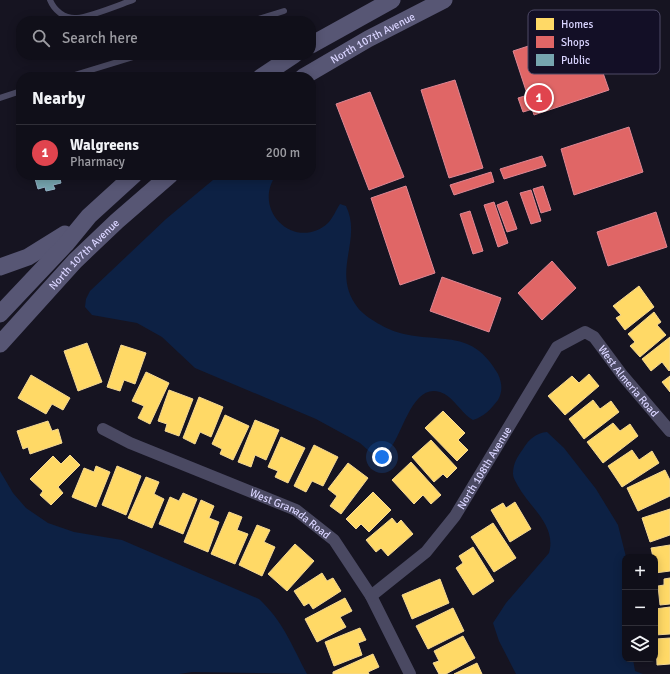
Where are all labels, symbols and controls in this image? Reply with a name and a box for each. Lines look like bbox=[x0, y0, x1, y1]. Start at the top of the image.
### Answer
street label: North 107th Avenue bbox=[328, 10, 417, 66]
legend bbox=[528, 10, 660, 74]
search box bbox=[16, 16, 316, 60]
text: Homes bbox=[561, 18, 593, 31]
icon: search bbox=[30, 27, 52, 49]
text: Search here bbox=[62, 29, 138, 47]
text: Shops bbox=[561, 36, 590, 49]
text: Public bbox=[561, 54, 590, 67]
pin: 1 bbox=[526, 83, 552, 113]
text: Nearby bbox=[32, 88, 85, 109]
text: Walgreens bbox=[70, 136, 139, 154]
text: 1 bbox=[41, 145, 49, 161]
text: 200 m bbox=[266, 145, 300, 161]
text: Pharmacy bbox=[70, 154, 125, 170]
street label: North 107th Avenue bbox=[46, 216, 122, 292]
street label: West Almeria Road bbox=[596, 342, 662, 420]
street label: North 108th Avenue bbox=[454, 424, 514, 512]
your location bbox=[372, 447, 392, 467]
street label: West Granada Road bbox=[248, 486, 333, 541]
map controls bbox=[622, 554, 658, 662]
button: + bbox=[622, 554, 658, 590]
button: − bbox=[622, 590, 658, 626]
button: layers bbox=[622, 626, 658, 662]

